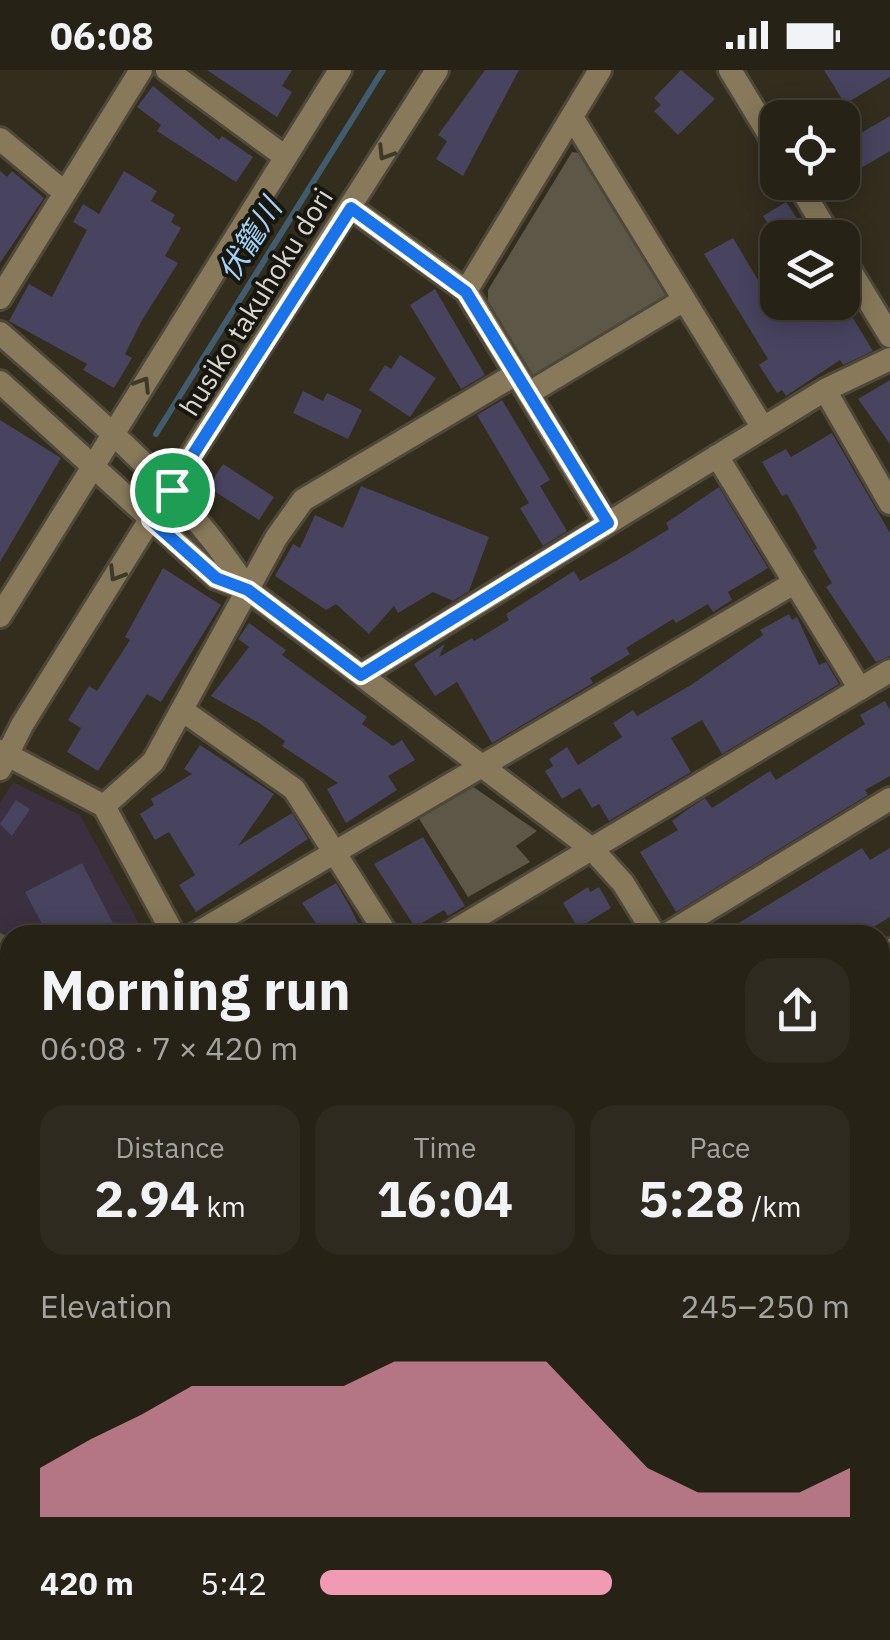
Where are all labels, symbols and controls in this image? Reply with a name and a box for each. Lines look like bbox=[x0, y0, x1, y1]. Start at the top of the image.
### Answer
text: 06:08 bbox=[50, 11, 154, 60]
map controls bbox=[760, 100, 860, 320]
button: locate bbox=[760, 100, 860, 200]
one-way arrow bbox=[379, 142, 398, 160]
street label: husiko takuhoku dori bbox=[170, 181, 341, 423]
water label: 伏籠川 bbox=[208, 188, 291, 288]
button: layers bbox=[760, 220, 860, 320]
one-way arrow bbox=[131, 377, 150, 395]
pin bbox=[130, 448, 215, 533]
icon: arrive bbox=[145, 463, 200, 518]
one-way arrow bbox=[109, 563, 128, 581]
text: Morning run bbox=[40, 954, 351, 1025]
button: share bbox=[745, 958, 850, 1063]
text: 06:08 · 7 × 420 m bbox=[40, 1027, 298, 1069]
text: Distance bbox=[115, 1129, 225, 1166]
text: Time bbox=[414, 1129, 476, 1166]
text: Pace bbox=[690, 1129, 750, 1166]
text: 2.94 bbox=[94, 1166, 200, 1231]
text: 16:04 bbox=[377, 1166, 513, 1231]
text: 5:28 bbox=[638, 1166, 745, 1231]
text: km bbox=[200, 1188, 246, 1225]
text: /km bbox=[745, 1188, 802, 1225]
text: Elevation bbox=[40, 1285, 173, 1327]
text: 245–250 m bbox=[680, 1285, 850, 1327]
text: 420 m bbox=[40, 1562, 134, 1604]
text: 5:42 bbox=[200, 1562, 267, 1604]

